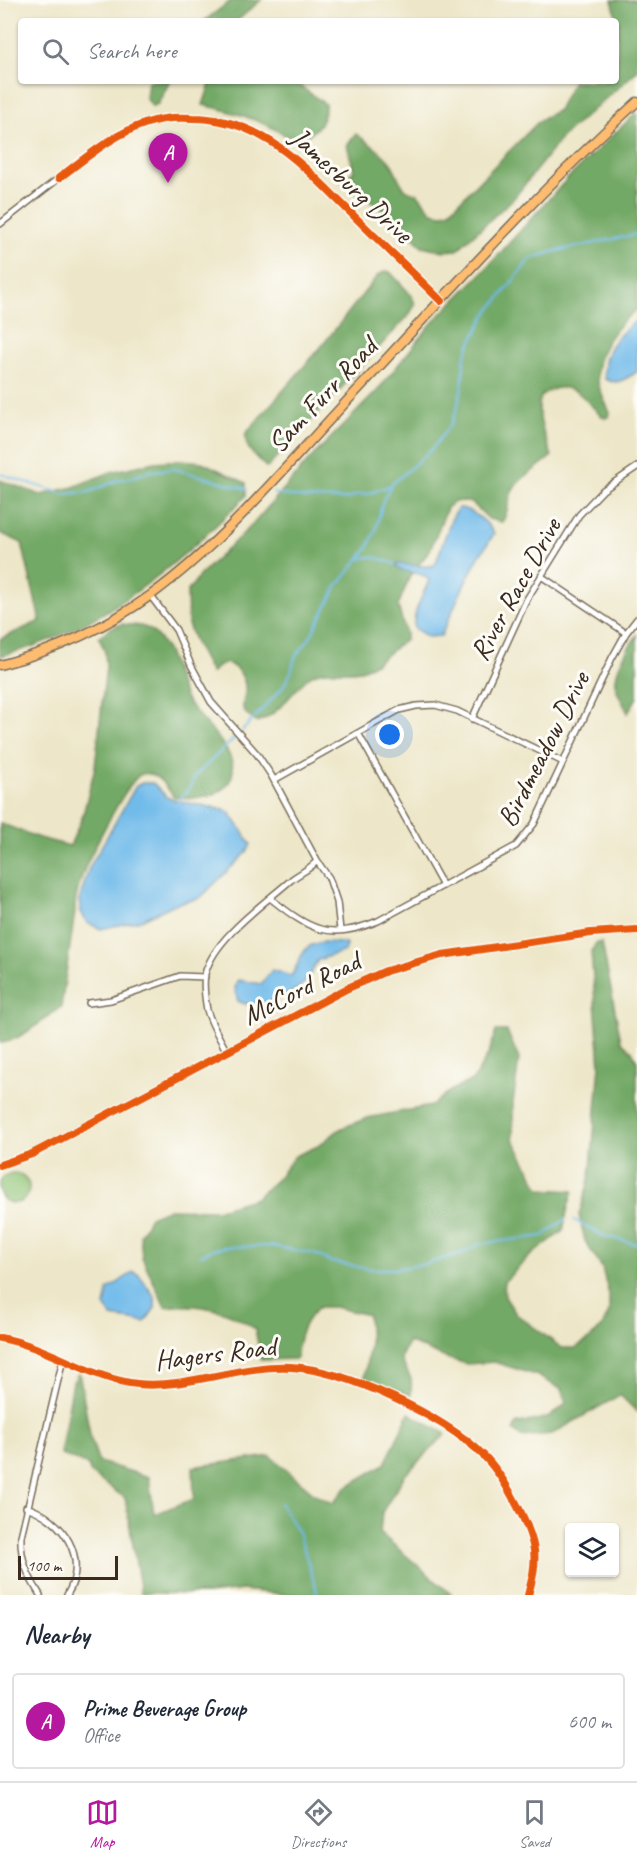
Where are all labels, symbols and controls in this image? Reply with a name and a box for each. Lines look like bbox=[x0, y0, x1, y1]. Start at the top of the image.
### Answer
search box bbox=[18, 18, 619, 84]
icon: search bbox=[39, 35, 72, 68]
text: Search here bbox=[87, 37, 177, 65]
street label: Jamesburg Drive bbox=[282, 118, 422, 252]
pin: A bbox=[148, 134, 188, 183]
street label: Sam Furr Road bbox=[260, 327, 387, 460]
street label: River Race Drive bbox=[462, 510, 569, 666]
street label: Birdmeadow Drive bbox=[489, 664, 598, 832]
your location bbox=[375, 720, 404, 749]
street label: McCord Road bbox=[236, 942, 369, 1033]
street label: Hagers Road bbox=[153, 1328, 281, 1378]
map controls bbox=[565, 1523, 619, 1577]
button: layers bbox=[565, 1523, 619, 1577]
scale bar bbox=[18, 1553, 118, 1580]
text: 100 m bbox=[27, 1556, 61, 1576]
text: Nearby bbox=[24, 1618, 89, 1651]
text: Prime Beverage Group bbox=[83, 1695, 246, 1723]
text: A bbox=[40, 1709, 51, 1734]
text: 600 m bbox=[568, 1709, 611, 1734]
text: Office bbox=[83, 1723, 120, 1748]
tab: Map bbox=[86, 1796, 119, 1852]
tab: Directions bbox=[291, 1796, 346, 1852]
tab: Saved bbox=[518, 1796, 551, 1852]

